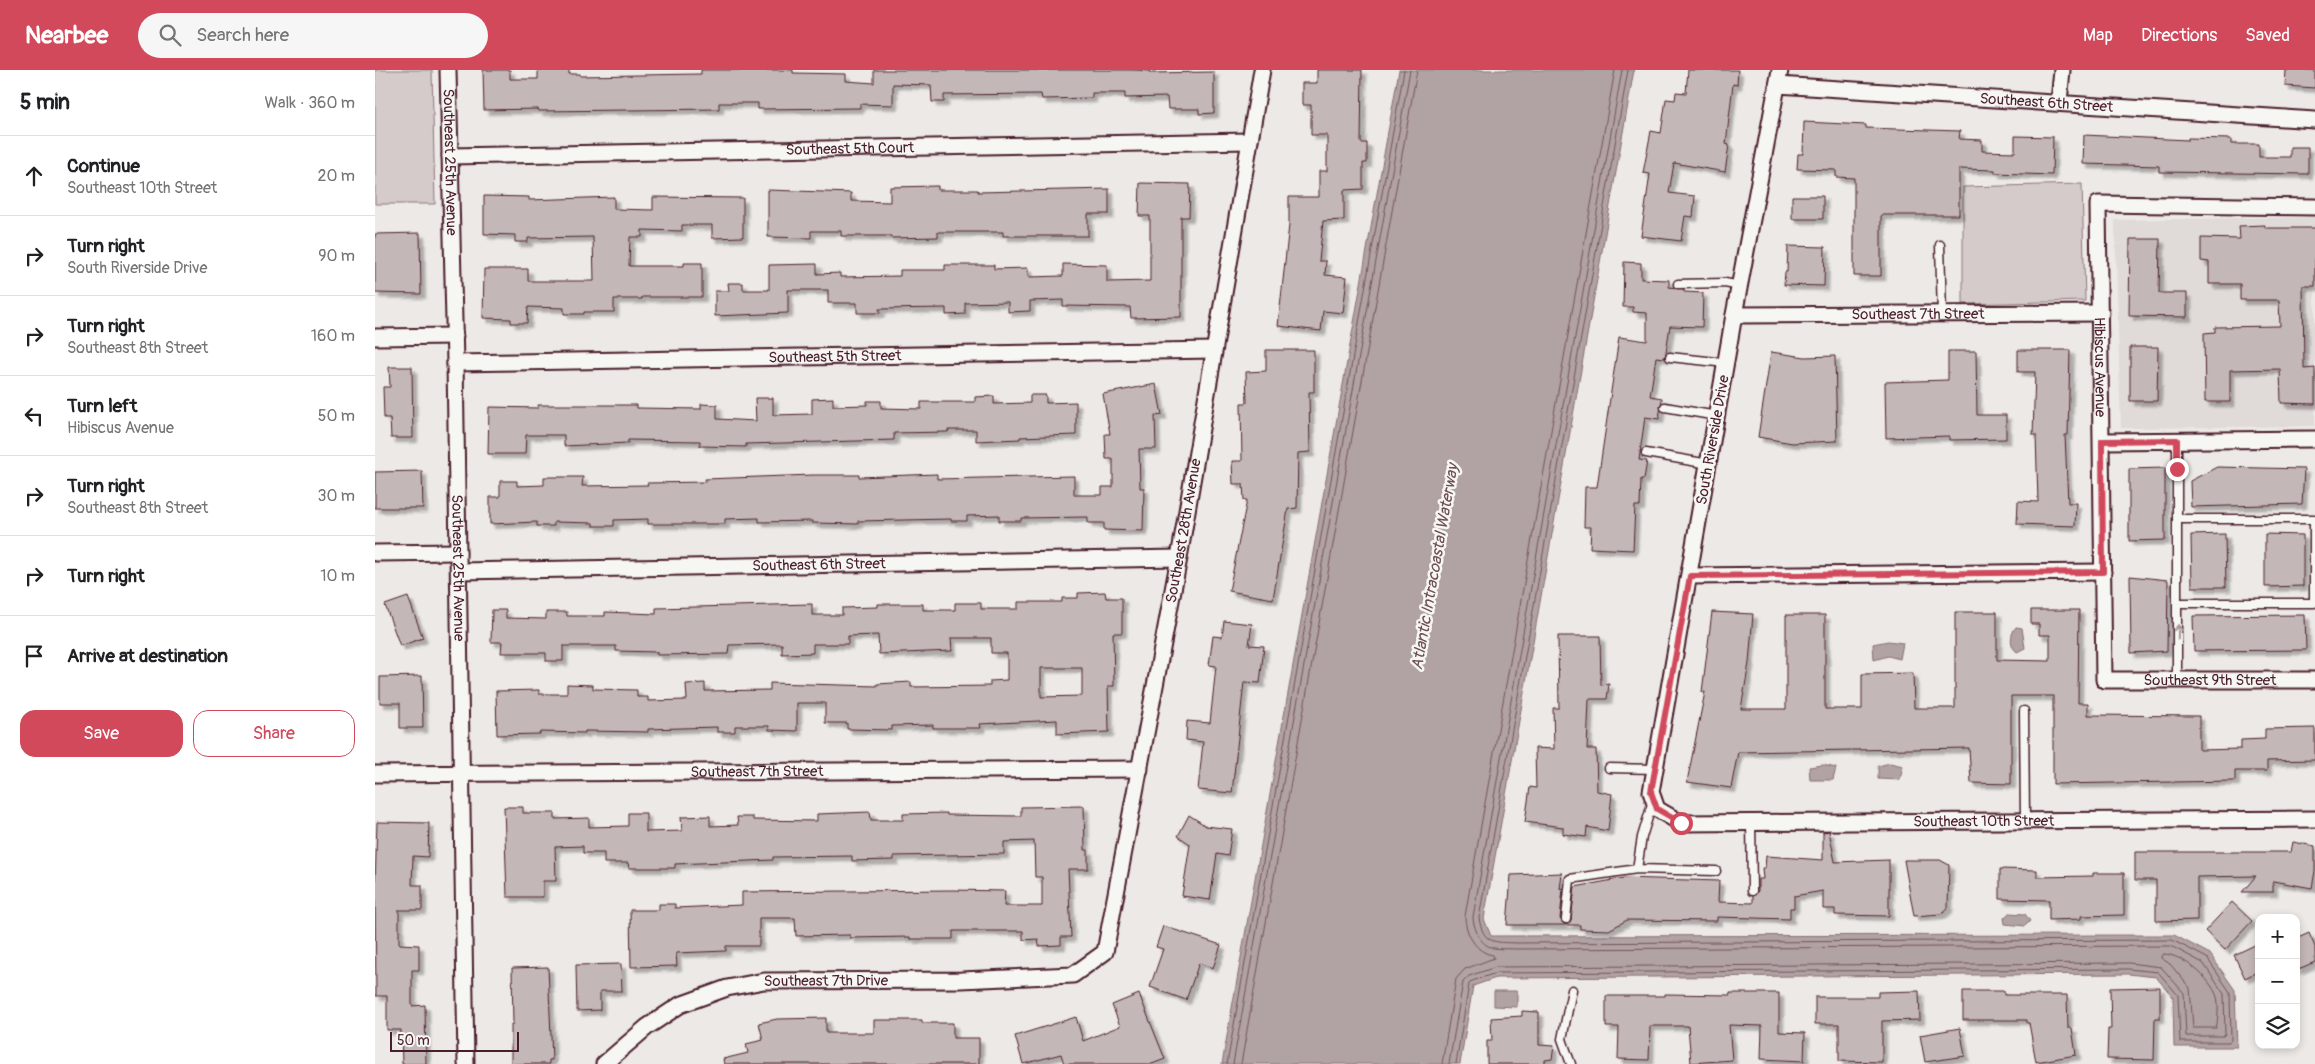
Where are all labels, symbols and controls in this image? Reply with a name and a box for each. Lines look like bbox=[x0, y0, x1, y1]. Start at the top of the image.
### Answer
search box bbox=[138, 13, 488, 58]
text: Nearbee bbox=[25, 21, 108, 50]
icon: search bbox=[156, 21, 184, 49]
text: Search here bbox=[196, 23, 289, 47]
text: Map bbox=[2083, 24, 2113, 47]
text: Directions bbox=[2141, 24, 2217, 47]
text: Saved bbox=[2245, 24, 2290, 47]
street label: Southeast 25th Avenue bbox=[439, 88, 461, 236]
text: 5 min bbox=[20, 89, 70, 116]
street label: Southeast 6th Street bbox=[1979, 89, 2115, 116]
text: Walk · 360 m bbox=[264, 93, 355, 113]
street label: Southeast 5th Court bbox=[785, 138, 915, 159]
text: Continue bbox=[67, 154, 140, 178]
icon: ahead bbox=[20, 162, 48, 190]
text: 20 m bbox=[317, 166, 355, 186]
text: Southeast 10th Street bbox=[67, 178, 217, 198]
text: Turn right bbox=[67, 234, 145, 258]
icon: right bbox=[20, 242, 48, 270]
text: 90 m bbox=[318, 246, 355, 266]
text: South Riverside Drive bbox=[67, 258, 207, 278]
street label: Southeast 7th Street bbox=[1852, 304, 1985, 324]
text: Turn right bbox=[67, 314, 145, 338]
street label: Hibiscus Avenue bbox=[2090, 317, 2110, 418]
icon: right bbox=[20, 322, 48, 350]
text: 160 m bbox=[311, 326, 355, 346]
text: Southeast 8th Street bbox=[67, 338, 208, 358]
street label: Southeast 5th Street bbox=[768, 346, 903, 367]
street label: South Riverside Drive bbox=[1692, 373, 1734, 506]
text: Turn left bbox=[67, 394, 137, 418]
icon: left bbox=[20, 402, 48, 430]
text: 50 m bbox=[318, 406, 355, 426]
text: Hibiscus Avenue bbox=[67, 418, 174, 438]
street label: Southeast 28th Avenue bbox=[1161, 457, 1205, 605]
route end bbox=[2166, 458, 2189, 481]
water label: Atlantic Intracoastal Waterway bbox=[1407, 460, 1463, 671]
text: Turn right bbox=[67, 474, 145, 498]
icon: right bbox=[20, 482, 48, 510]
text: 30 m bbox=[317, 486, 355, 506]
street label: Southeast 25th Avenue bbox=[448, 494, 469, 642]
text: Southeast 8th Street bbox=[67, 498, 208, 518]
street label: Southeast 6th Street bbox=[752, 554, 887, 575]
icon: right bbox=[20, 562, 48, 590]
text: Turn right bbox=[67, 564, 145, 588]
text: 10 m bbox=[320, 566, 355, 586]
one-way arrow bbox=[2173, 625, 2183, 641]
icon: arrive bbox=[20, 642, 48, 670]
text: Arrive at destination bbox=[67, 644, 228, 668]
street label: Southeast 9th Street bbox=[2144, 671, 2277, 690]
button: Save bbox=[20, 710, 183, 757]
button: Share bbox=[193, 710, 355, 757]
street label: Southeast 7th Street bbox=[690, 762, 824, 781]
street label: Southeast 10th Street bbox=[1913, 811, 2055, 831]
route start bbox=[1670, 812, 1693, 835]
map controls bbox=[2255, 914, 2300, 1049]
button: + bbox=[2255, 914, 2300, 959]
button: − bbox=[2255, 959, 2300, 1004]
street label: Southeast 7th Drive bbox=[764, 971, 889, 991]
button: layers bbox=[2255, 1004, 2300, 1049]
scale bar bbox=[390, 1029, 519, 1052]
text: 50 m bbox=[397, 1032, 430, 1049]

